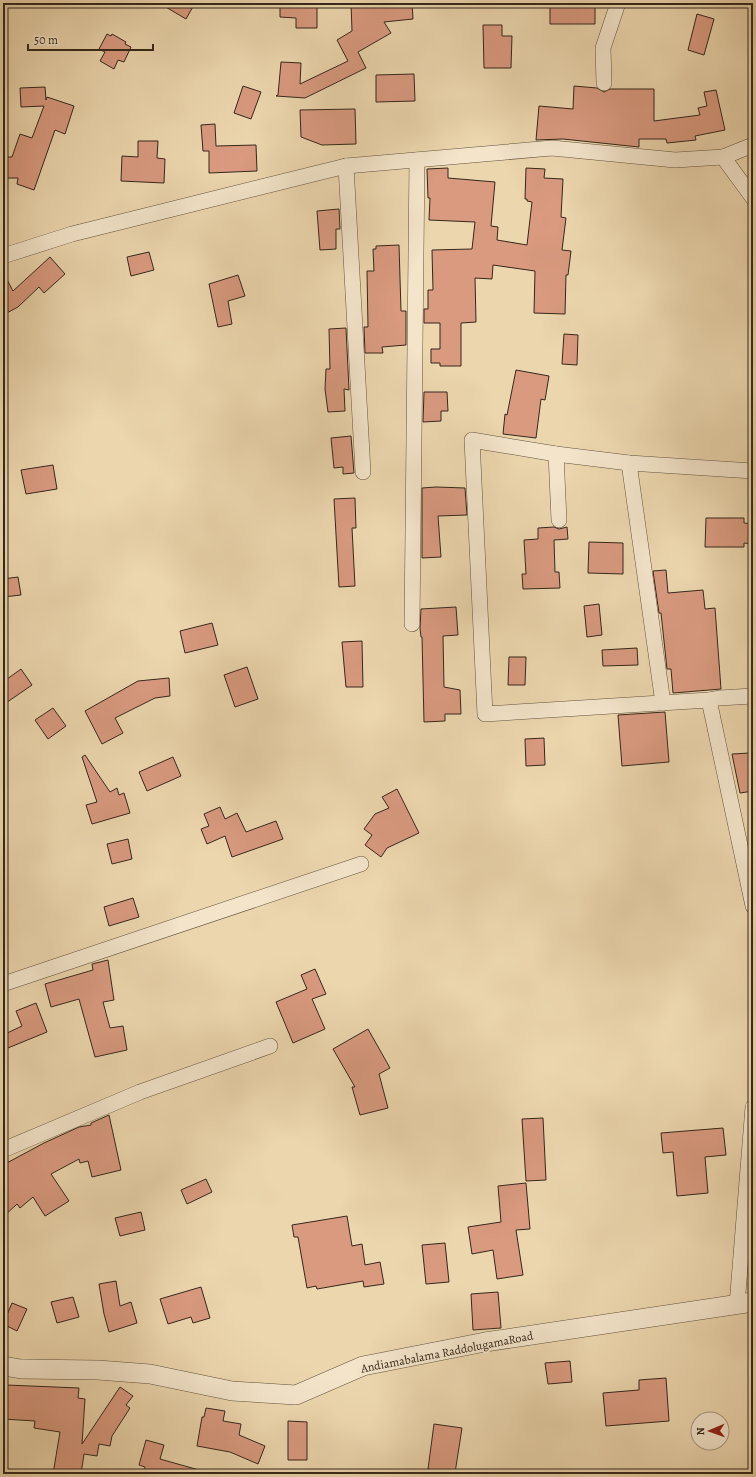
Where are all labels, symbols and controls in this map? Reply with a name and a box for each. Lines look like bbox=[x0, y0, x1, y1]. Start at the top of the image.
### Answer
scale bar bbox=[28, 26, 153, 52]
text: 50 m bbox=[34, 32, 58, 48]
street label: Andiamabalama RaddolugamaRoad bbox=[358, 1327, 535, 1377]
north arrow bbox=[690, 1411, 730, 1451]
text: N bbox=[693, 1427, 708, 1436]

